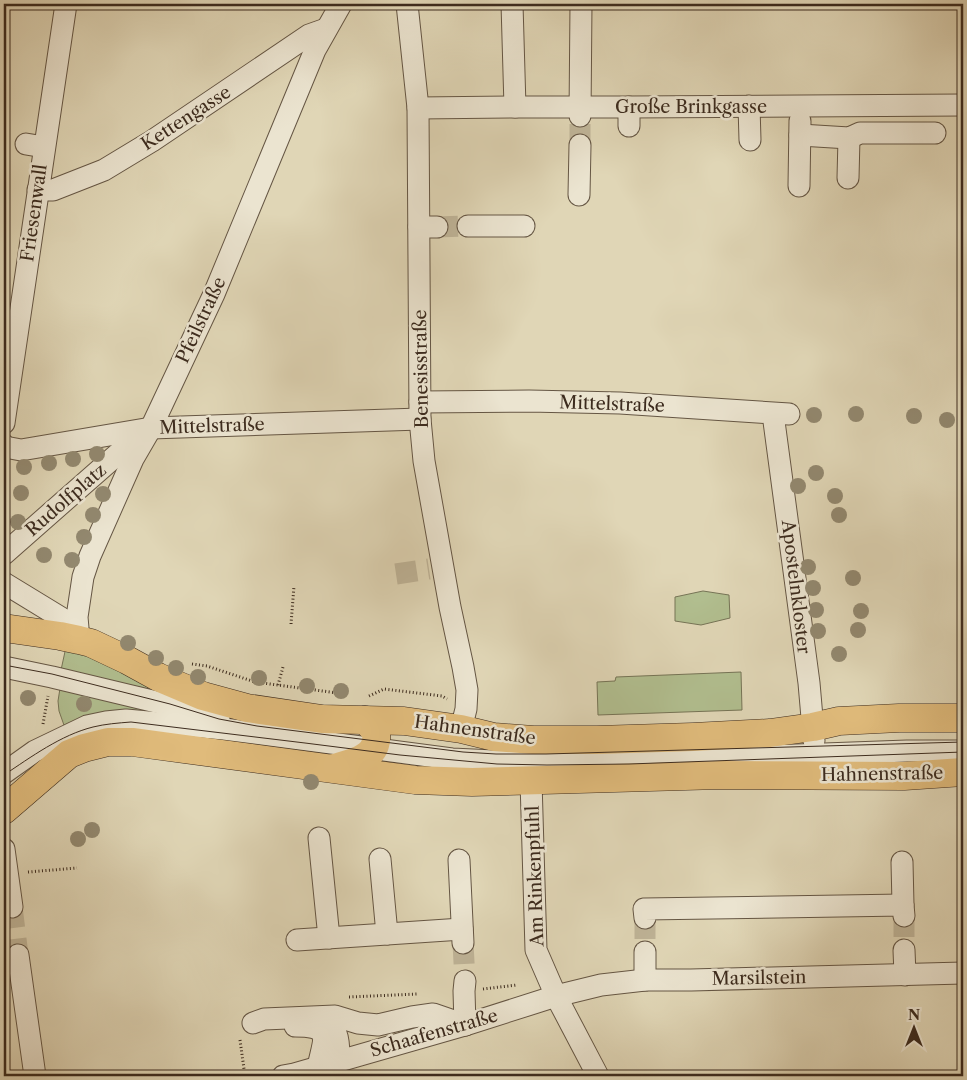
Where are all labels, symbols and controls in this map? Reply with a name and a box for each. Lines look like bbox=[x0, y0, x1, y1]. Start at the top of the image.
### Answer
street label: Kettengasse bbox=[137, 81, 235, 155]
street label: Große Brinkgasse bbox=[615, 96, 767, 118]
street label: Friesenwall bbox=[16, 163, 52, 263]
street label: Pfeilstraße bbox=[171, 273, 231, 367]
street label: Benesisstraße bbox=[409, 309, 433, 429]
street label: Mittelstraße bbox=[559, 391, 665, 417]
street label: Mittelstraße bbox=[159, 413, 265, 439]
street label: Rudolfplatz bbox=[21, 459, 111, 541]
street label: Apostelnkloster bbox=[777, 518, 815, 656]
street label: Hahnenstraße bbox=[413, 711, 537, 749]
street label: Hahnenstraße bbox=[821, 762, 943, 786]
street label: Am Rinkenpfuhl bbox=[522, 805, 548, 948]
street label: Marsilstein bbox=[711, 966, 807, 990]
north arrow bbox=[890, 1002, 940, 1052]
street label: Schaafenstraße bbox=[368, 1004, 500, 1062]
text: N bbox=[908, 1006, 920, 1024]

